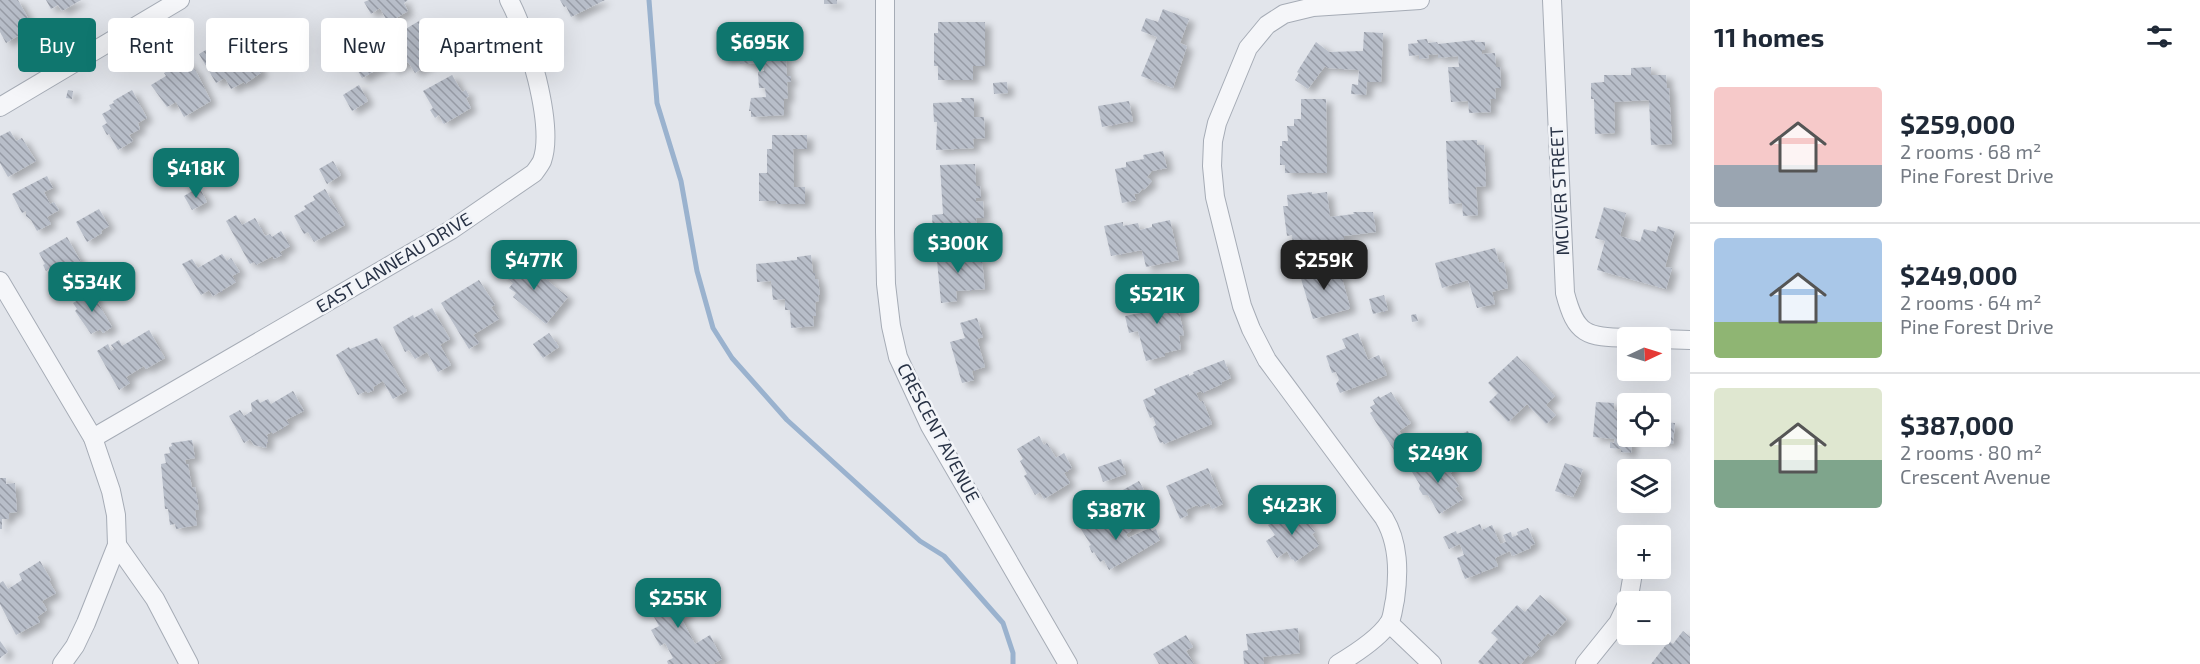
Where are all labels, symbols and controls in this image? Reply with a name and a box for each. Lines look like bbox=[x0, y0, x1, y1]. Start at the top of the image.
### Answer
chip: Buy bbox=[18, 18, 96, 72]
chip: Rent bbox=[108, 18, 194, 72]
chip: Filters bbox=[206, 18, 309, 72]
chip: New bbox=[321, 18, 407, 72]
chip: Apartment bbox=[419, 18, 564, 72]
icon: filters bbox=[2143, 20, 2176, 53]
text: 11 homes bbox=[1714, 21, 1824, 52]
pin: $695K bbox=[718, 22, 802, 73]
text: $695K bbox=[731, 29, 789, 53]
text: $259,000 bbox=[1900, 108, 2015, 139]
icon: home bbox=[1762, 111, 1834, 183]
street label: MCIVER STREET bbox=[1545, 125, 1573, 256]
text: 2 rooms · 68 m² bbox=[1900, 139, 2041, 163]
pin: $418K bbox=[154, 148, 238, 199]
text: $418K bbox=[167, 155, 225, 179]
text: Pine Forest Drive bbox=[1900, 163, 2054, 187]
street label: EAST LANNEAU DRIVE bbox=[312, 207, 475, 317]
pin: $300K bbox=[916, 223, 1000, 274]
text: $300K bbox=[928, 230, 988, 254]
pin: $477K bbox=[492, 240, 576, 291]
pin: $259K bbox=[1282, 240, 1366, 291]
text: $477K bbox=[505, 247, 563, 271]
text: $259K bbox=[1295, 247, 1353, 271]
text: $249,000 bbox=[1900, 259, 2018, 290]
pin: $534K bbox=[50, 262, 134, 313]
icon: home bbox=[1762, 262, 1834, 334]
text: $534K bbox=[62, 269, 122, 293]
pin: $521K bbox=[1115, 274, 1199, 325]
text: $521K bbox=[1129, 281, 1185, 305]
text: 2 rooms · 64 m² bbox=[1900, 290, 2042, 314]
text: Pine Forest Drive bbox=[1900, 314, 2054, 338]
north arrow bbox=[1617, 327, 1671, 381]
map controls bbox=[1617, 327, 1671, 645]
street label: CRESCENT AVENUE bbox=[893, 359, 985, 506]
button: locate bbox=[1617, 393, 1671, 447]
text: $387,000 bbox=[1900, 409, 2014, 440]
icon: home bbox=[1762, 412, 1834, 484]
pin: $249K bbox=[1396, 433, 1480, 484]
text: $249K bbox=[1408, 440, 1468, 464]
text: 2 rooms · 80 m² bbox=[1900, 440, 2042, 464]
button: layers bbox=[1617, 459, 1671, 513]
text: Crescent Avenue bbox=[1900, 464, 2051, 488]
pin: $423K bbox=[1250, 485, 1334, 536]
pin: $387K bbox=[1074, 490, 1158, 541]
text: $423K bbox=[1262, 492, 1322, 516]
text: $387K bbox=[1087, 497, 1145, 521]
button: + bbox=[1617, 525, 1671, 579]
pin: $255K bbox=[636, 578, 720, 629]
text: $255K bbox=[649, 585, 707, 609]
button: − bbox=[1617, 591, 1671, 645]

